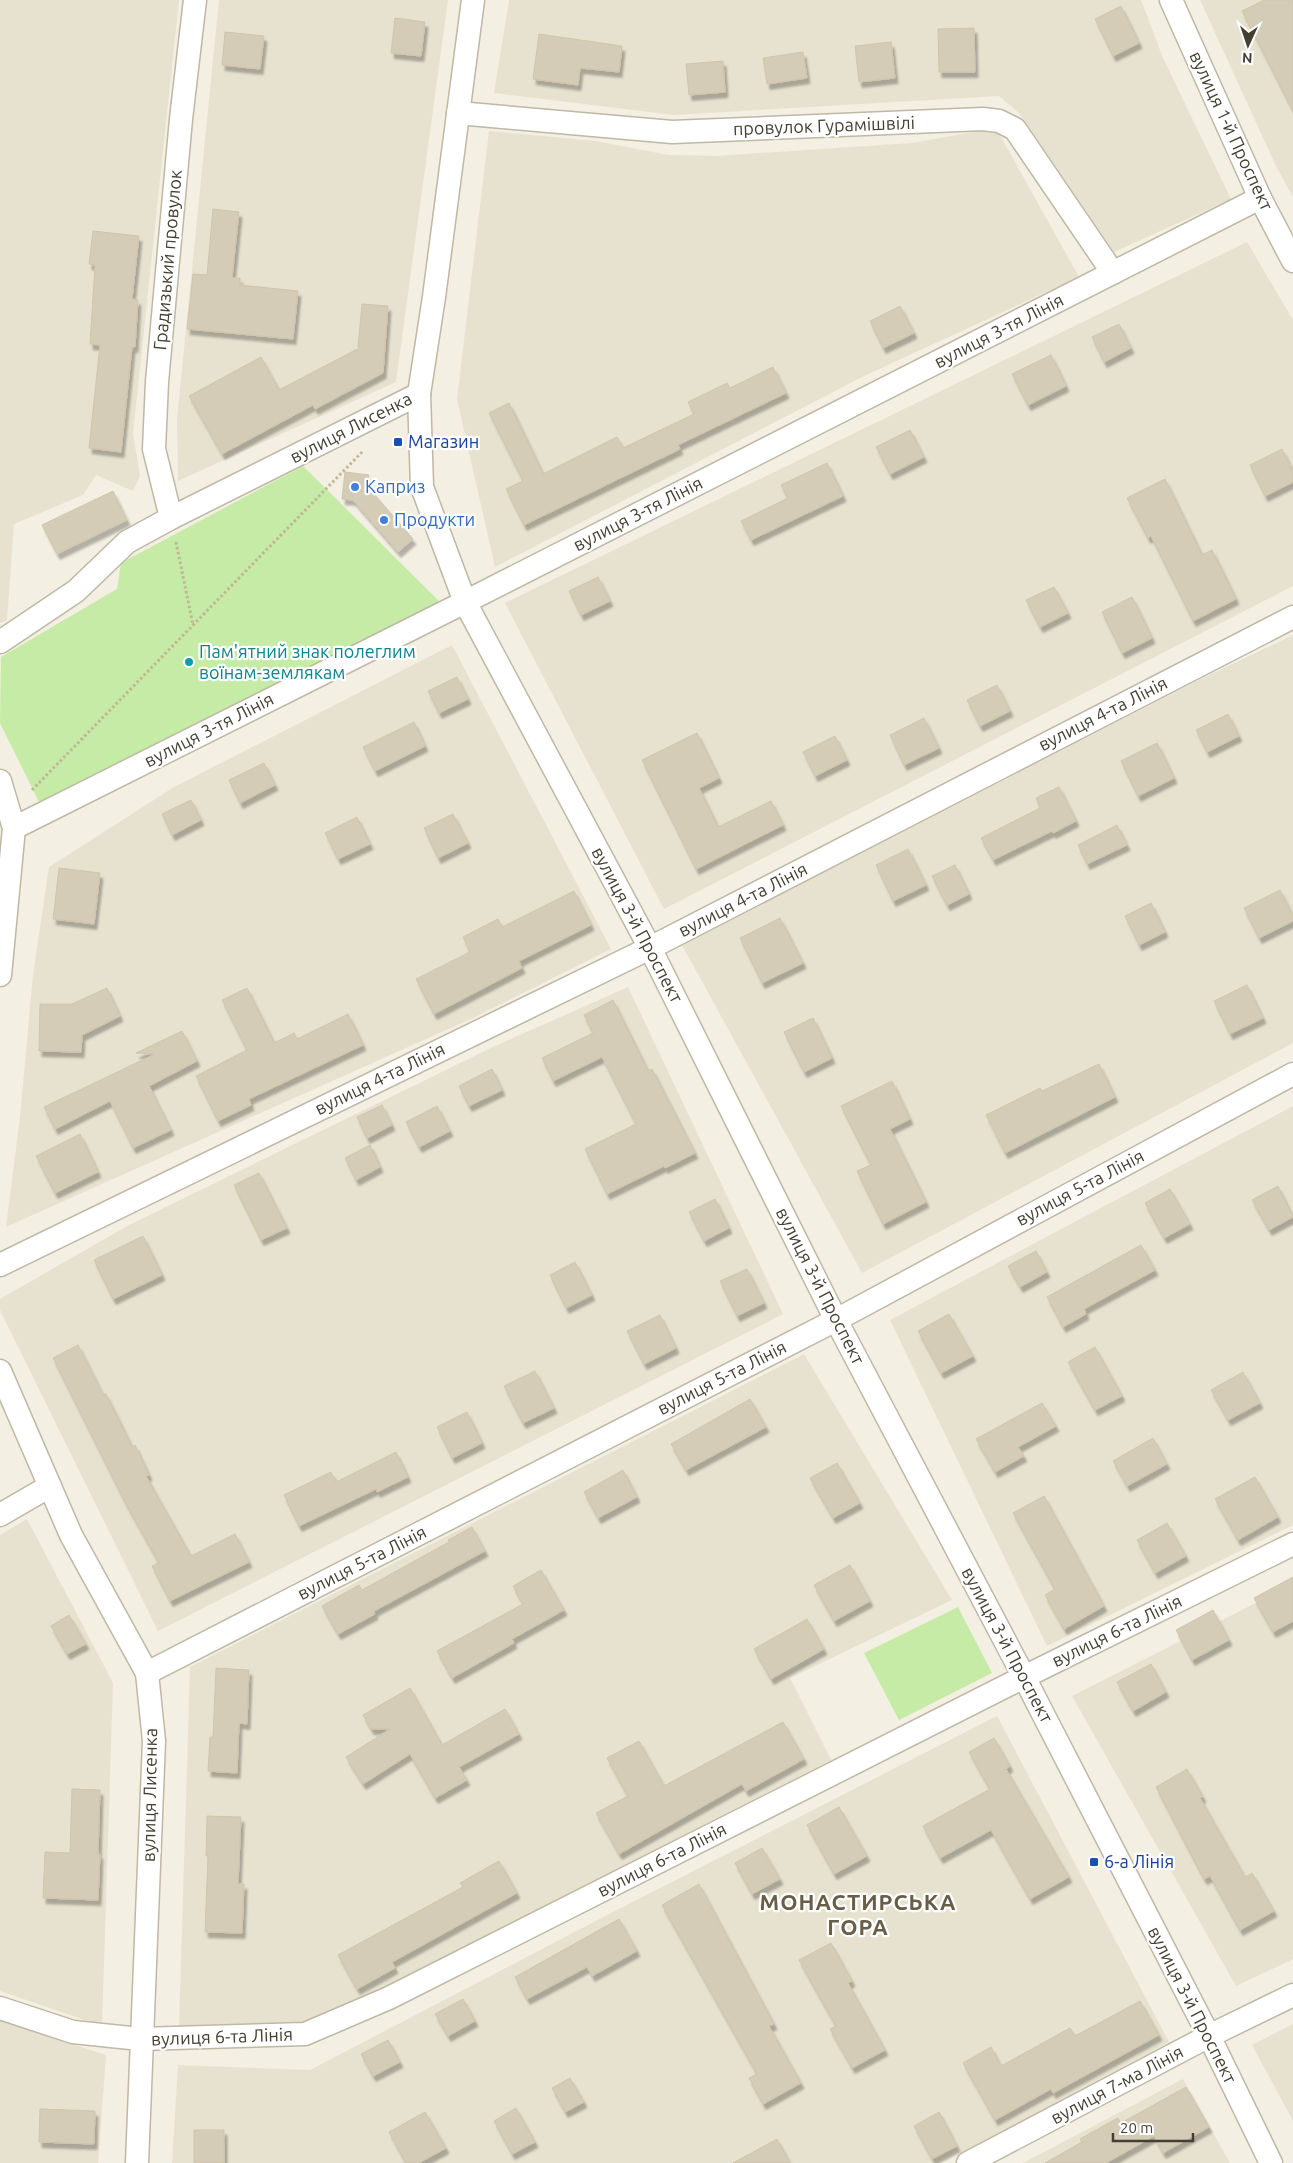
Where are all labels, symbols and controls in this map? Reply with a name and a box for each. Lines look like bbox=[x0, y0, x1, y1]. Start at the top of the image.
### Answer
north arrow bbox=[1223, 20, 1273, 70]
street label: вулиця 1-й Проспект bbox=[1186, 48, 1278, 213]
text: N bbox=[1242, 50, 1253, 66]
street label: провулок Гурамішвілі bbox=[733, 112, 915, 138]
street label: Градизький провулок bbox=[149, 169, 185, 351]
street label: вулиця 3-тя Лінія bbox=[931, 289, 1066, 371]
street label: вулиця Лисенка bbox=[286, 388, 415, 466]
place label: Магазин bbox=[408, 431, 479, 451]
marker: Магазин bbox=[392, 436, 404, 448]
street label: вулиця 3-тя Лінія bbox=[570, 472, 705, 554]
place label: Каприз bbox=[365, 476, 425, 496]
marker: Каприз bbox=[349, 481, 361, 493]
place label: Продукти bbox=[394, 509, 475, 529]
marker: Продукти bbox=[378, 514, 390, 526]
place label: Пам'ятний знак полеглим воїнам-землякам bbox=[199, 641, 416, 682]
marker: Пам'ятний знак полеглим воїнам-землякам bbox=[183, 656, 195, 668]
street label: вулиця 4-та Лінія bbox=[1035, 672, 1170, 754]
street label: вулиця 3-тя Лінія bbox=[141, 688, 276, 770]
street label: вулиця 3-й Проспект bbox=[588, 843, 687, 1006]
street label: вулиця 4-та Лінія bbox=[675, 858, 810, 940]
street label: вулиця 4-та Лінія bbox=[311, 1038, 448, 1118]
street label: вулиця 5-та Лінія bbox=[1012, 1145, 1147, 1229]
street label: вулиця 3-й Проспект bbox=[773, 1204, 869, 1367]
street label: вулиця 5-та Лінія bbox=[654, 1336, 789, 1418]
street label: вулиця 5-та Лінія bbox=[294, 1521, 429, 1603]
street label: вулиця 3-й Проспект bbox=[958, 1563, 1057, 1726]
street label: вулиця 6-та Лінія bbox=[1048, 1590, 1185, 1670]
street label: вулиця Лисенка bbox=[138, 1728, 160, 1862]
street label: вулиця 6-та Лінія bbox=[594, 1818, 729, 1900]
place label: 6-а Лінія bbox=[1104, 1851, 1174, 1871]
marker: 6-а Лінія bbox=[1088, 1856, 1100, 1868]
district label: МОНАСТИРСЬКА ГОРА bbox=[760, 1889, 956, 1939]
street label: вулиця 3-й Проспект bbox=[1145, 1923, 1241, 2086]
street label: вулиця 6-та Лінія bbox=[151, 2024, 293, 2048]
street label: вулиця 7-ма Лінія bbox=[1047, 2041, 1186, 2127]
scale bar bbox=[1113, 2110, 1193, 2142]
text: 20 m bbox=[1120, 2119, 1153, 2136]

